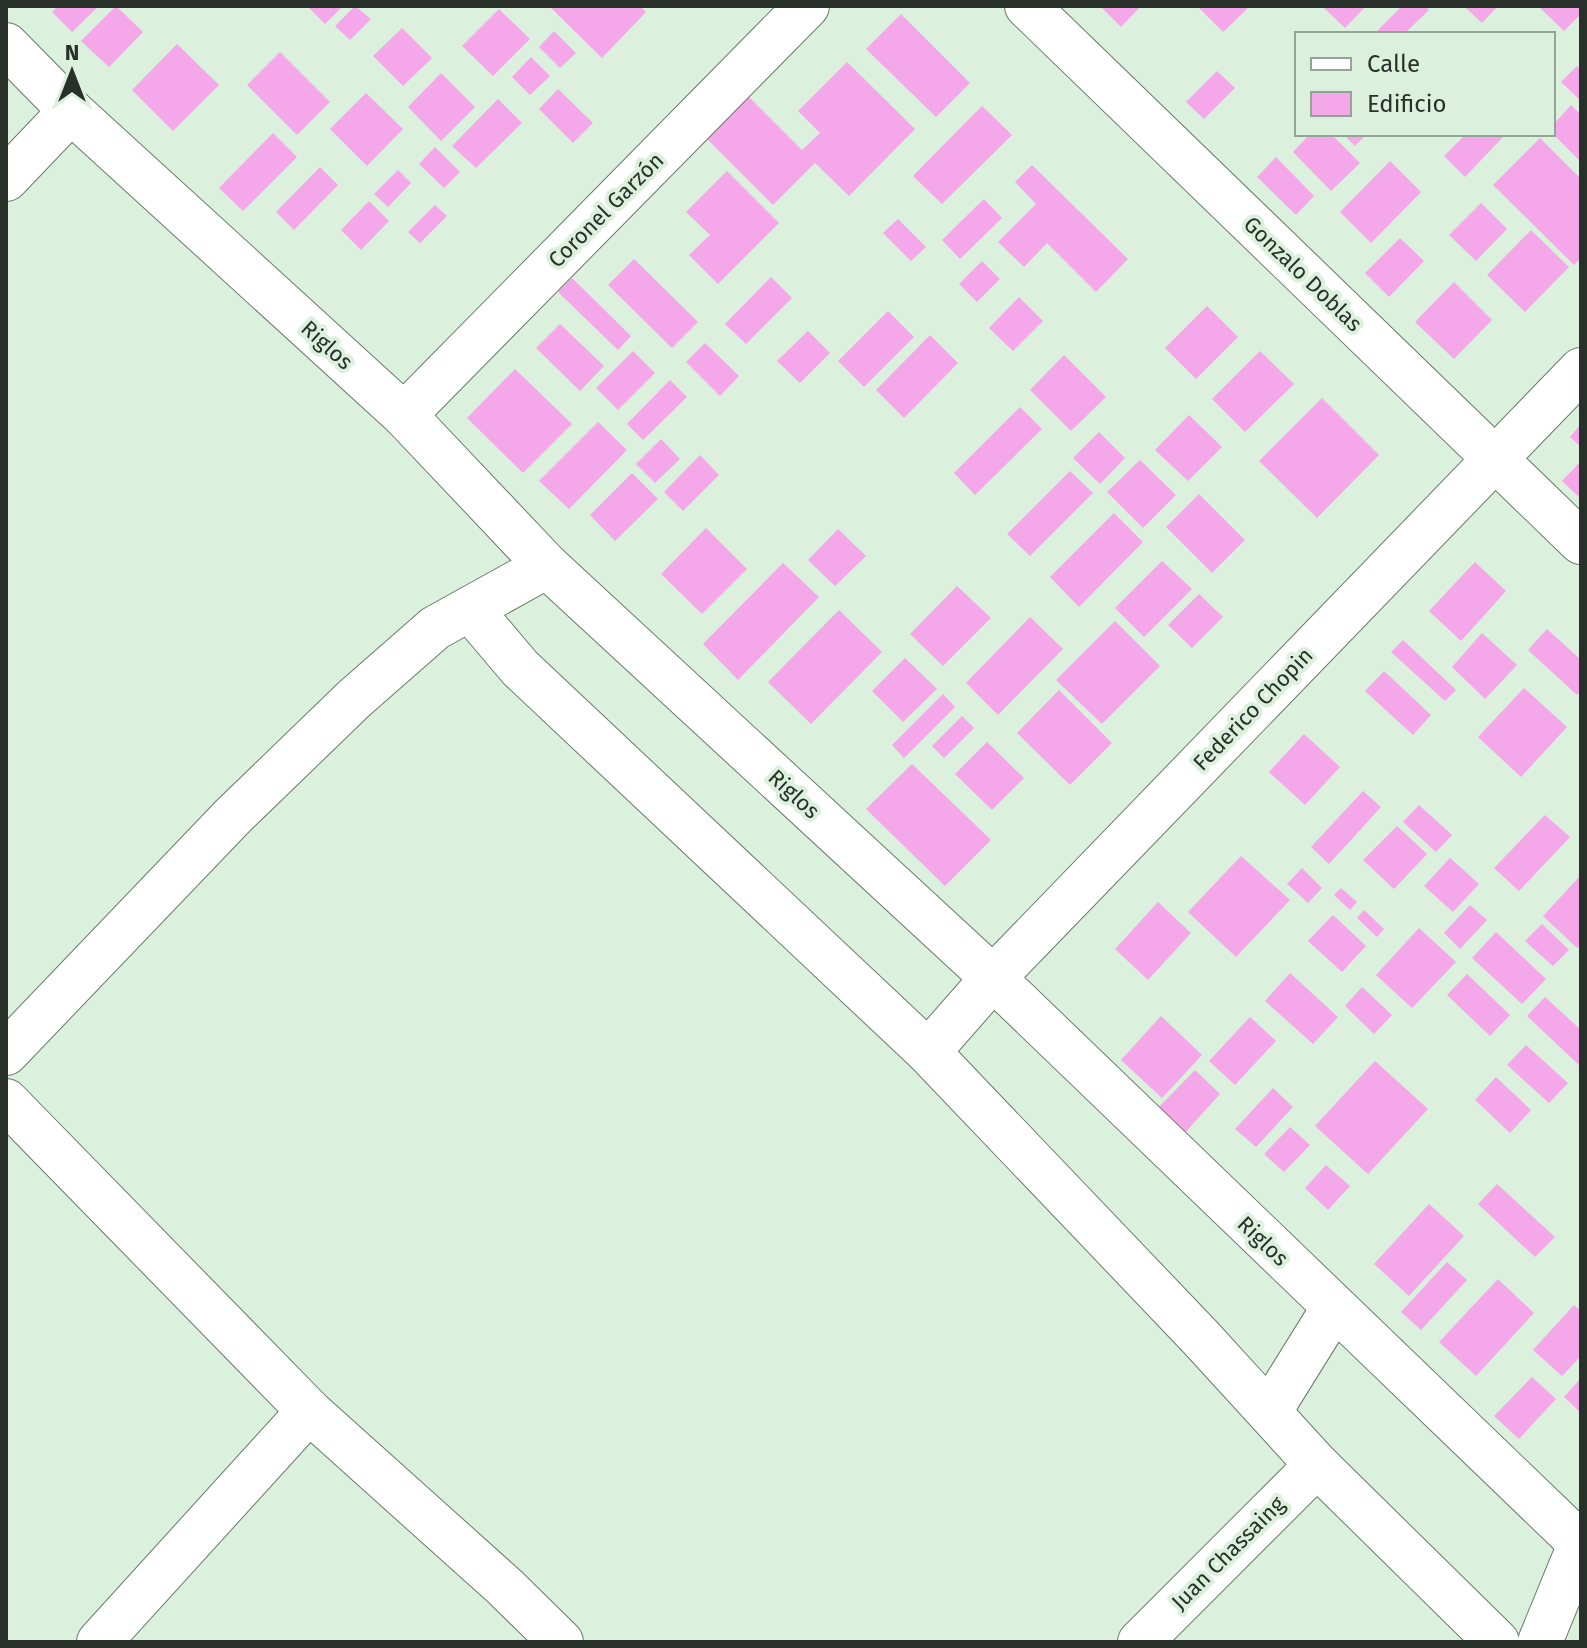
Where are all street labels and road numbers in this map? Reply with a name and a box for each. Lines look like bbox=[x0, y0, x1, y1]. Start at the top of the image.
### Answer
street label: Coronel Garzón bbox=[543, 147, 669, 273]
street label: Gonzalo Doblas bbox=[1238, 211, 1368, 337]
street label: Riglos bbox=[296, 315, 358, 375]
street label: Federico Chopin bbox=[1187, 642, 1319, 776]
street label: Riglos bbox=[763, 764, 825, 824]
street label: Riglos bbox=[1232, 1210, 1294, 1272]
street label: Juan Chassaing bbox=[1166, 1490, 1291, 1615]

